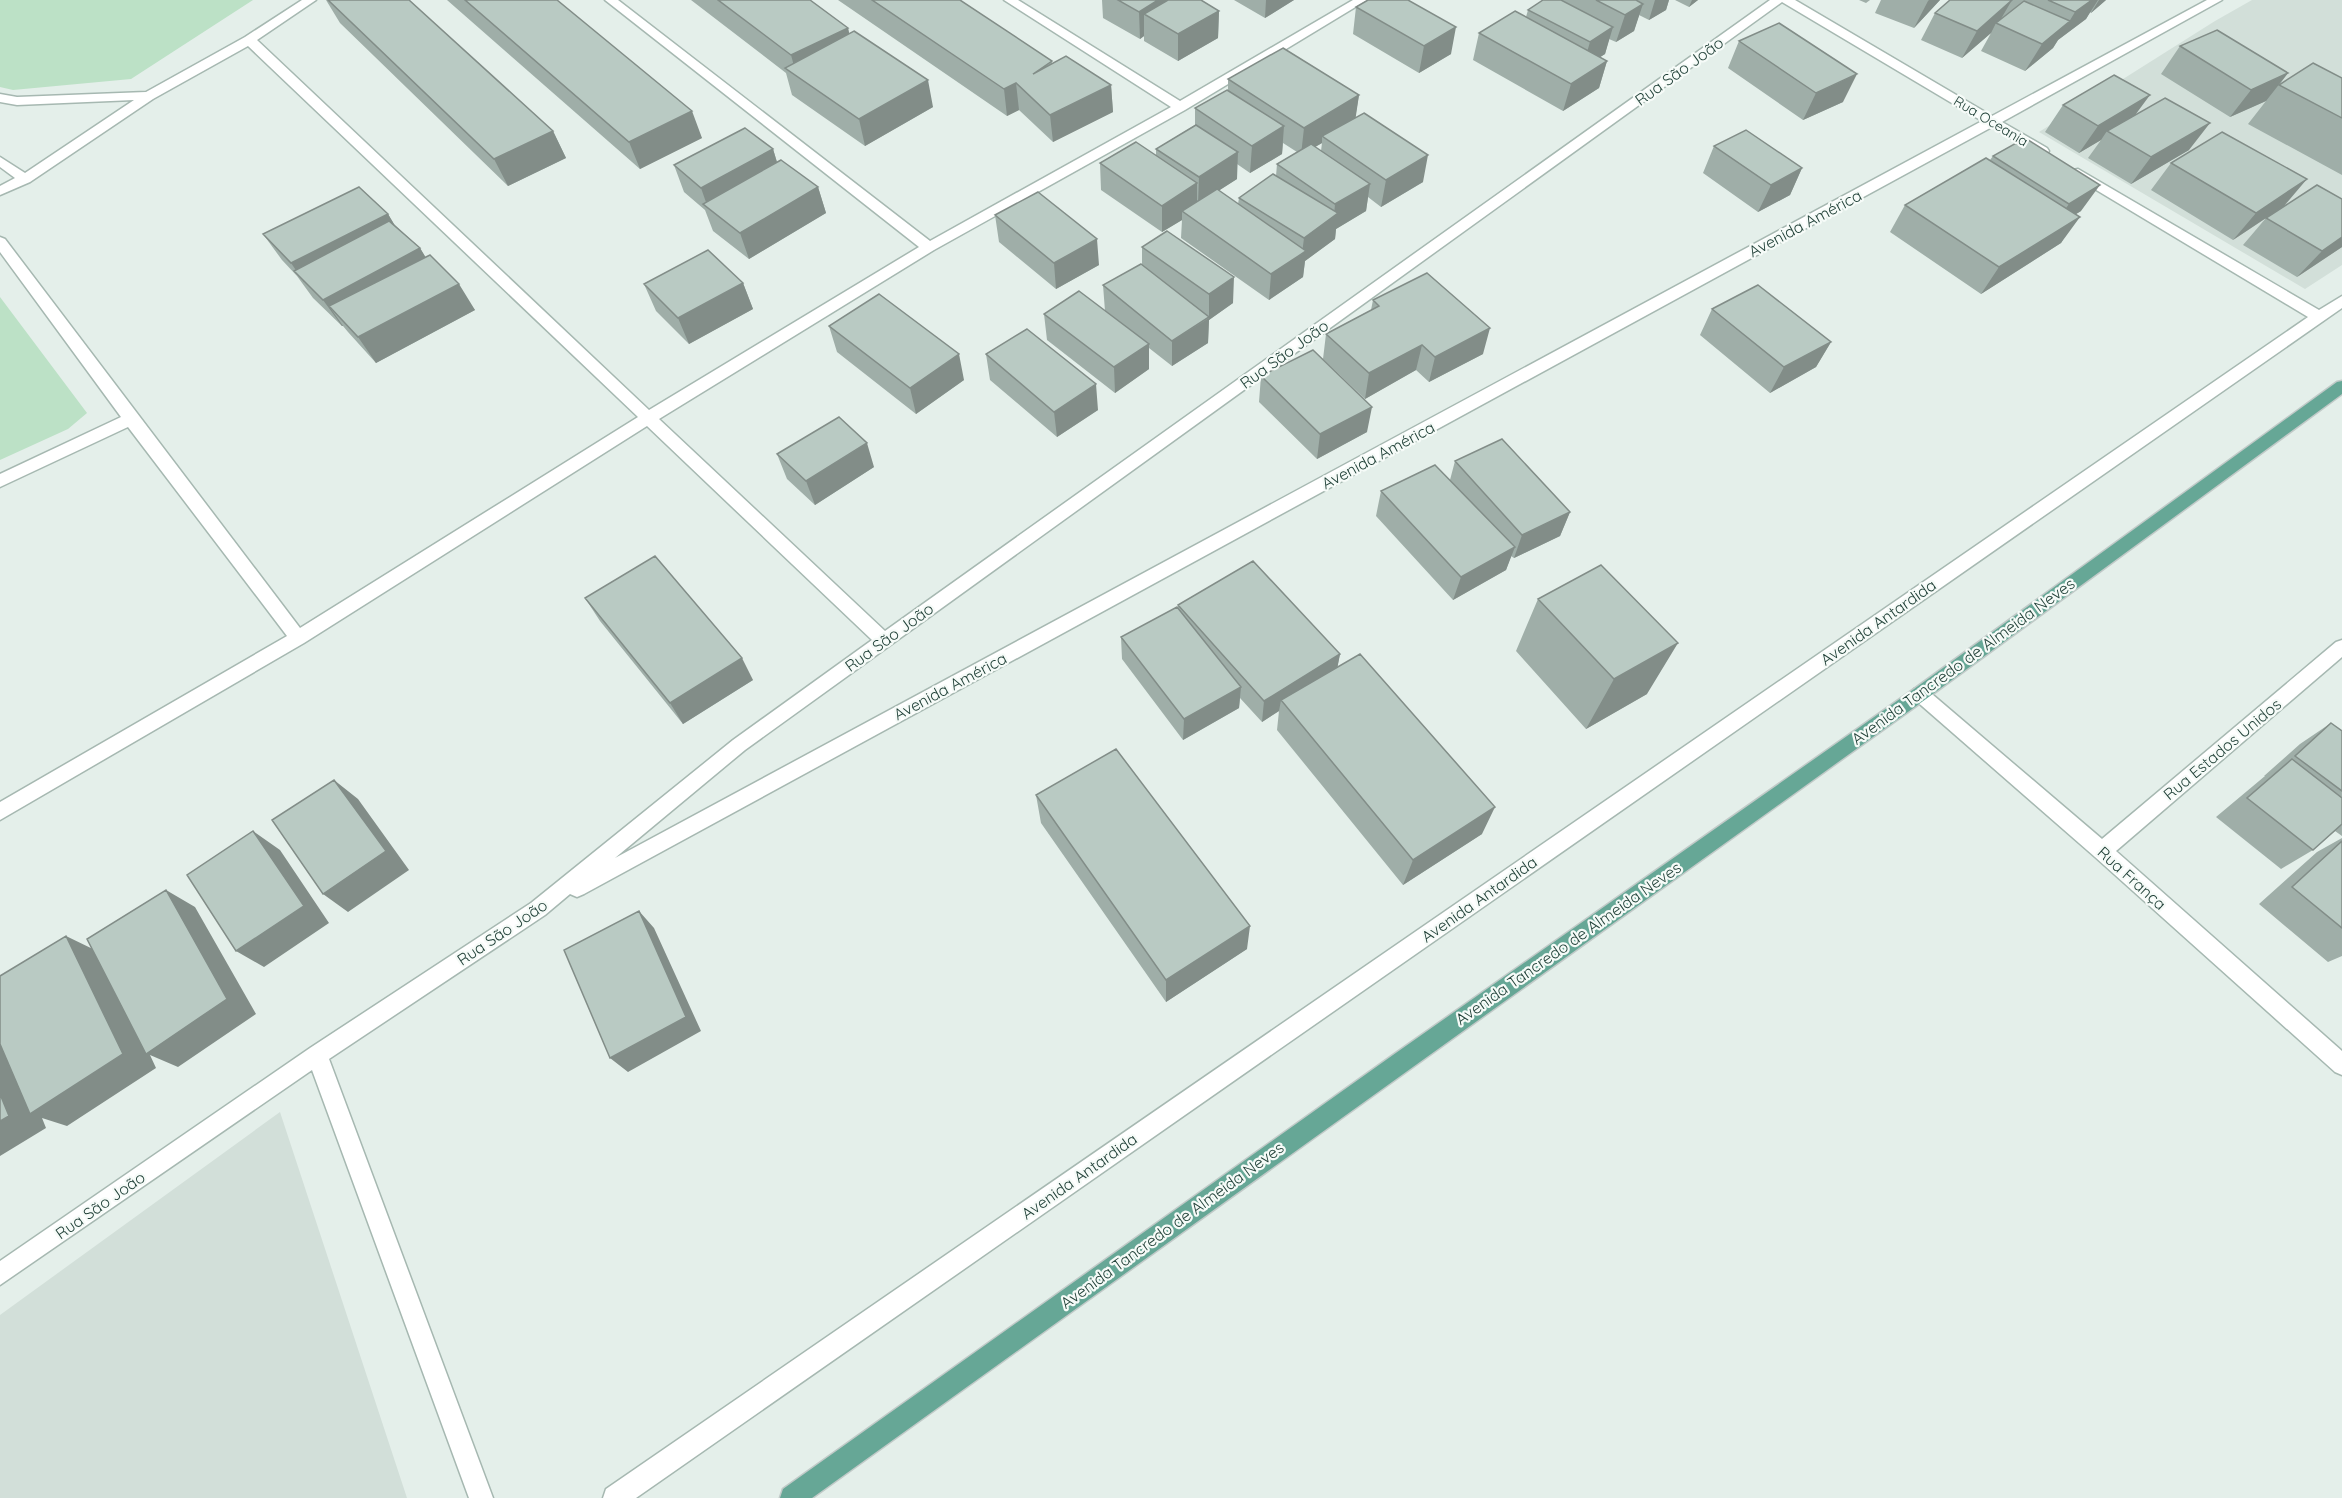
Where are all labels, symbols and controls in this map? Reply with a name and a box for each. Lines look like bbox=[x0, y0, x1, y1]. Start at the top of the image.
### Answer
street label: Rua São João bbox=[1631, 32, 1727, 110]
street label: Rua Oceania bbox=[1951, 92, 2031, 150]
street label: Avenida América bbox=[1745, 185, 1865, 261]
street label: Rua São João bbox=[1236, 315, 1332, 393]
street label: Avenida América bbox=[1318, 417, 1438, 493]
street label: Avenida Tancredo de Almeida Neves bbox=[1847, 573, 2079, 749]
street label: Avenida Antardida bbox=[1816, 575, 1940, 669]
street label: Rua São João bbox=[841, 598, 937, 676]
street label: Avenida América bbox=[890, 648, 1010, 724]
street label: Rua Estados Unidos bbox=[2159, 694, 2285, 804]
street label: Rua França bbox=[2094, 842, 2170, 914]
street label: Avenida Antardida bbox=[1417, 852, 1541, 946]
street label: Avenida Tancredo de Almeida Neves bbox=[1451, 857, 1685, 1029]
street label: Rua São João bbox=[453, 894, 551, 970]
street label: Avenida Antardida bbox=[1017, 1129, 1141, 1223]
street label: Avenida Tancredo de Almeida Neves bbox=[1056, 1137, 1288, 1313]
street label: Rua São João bbox=[51, 1167, 149, 1243]

